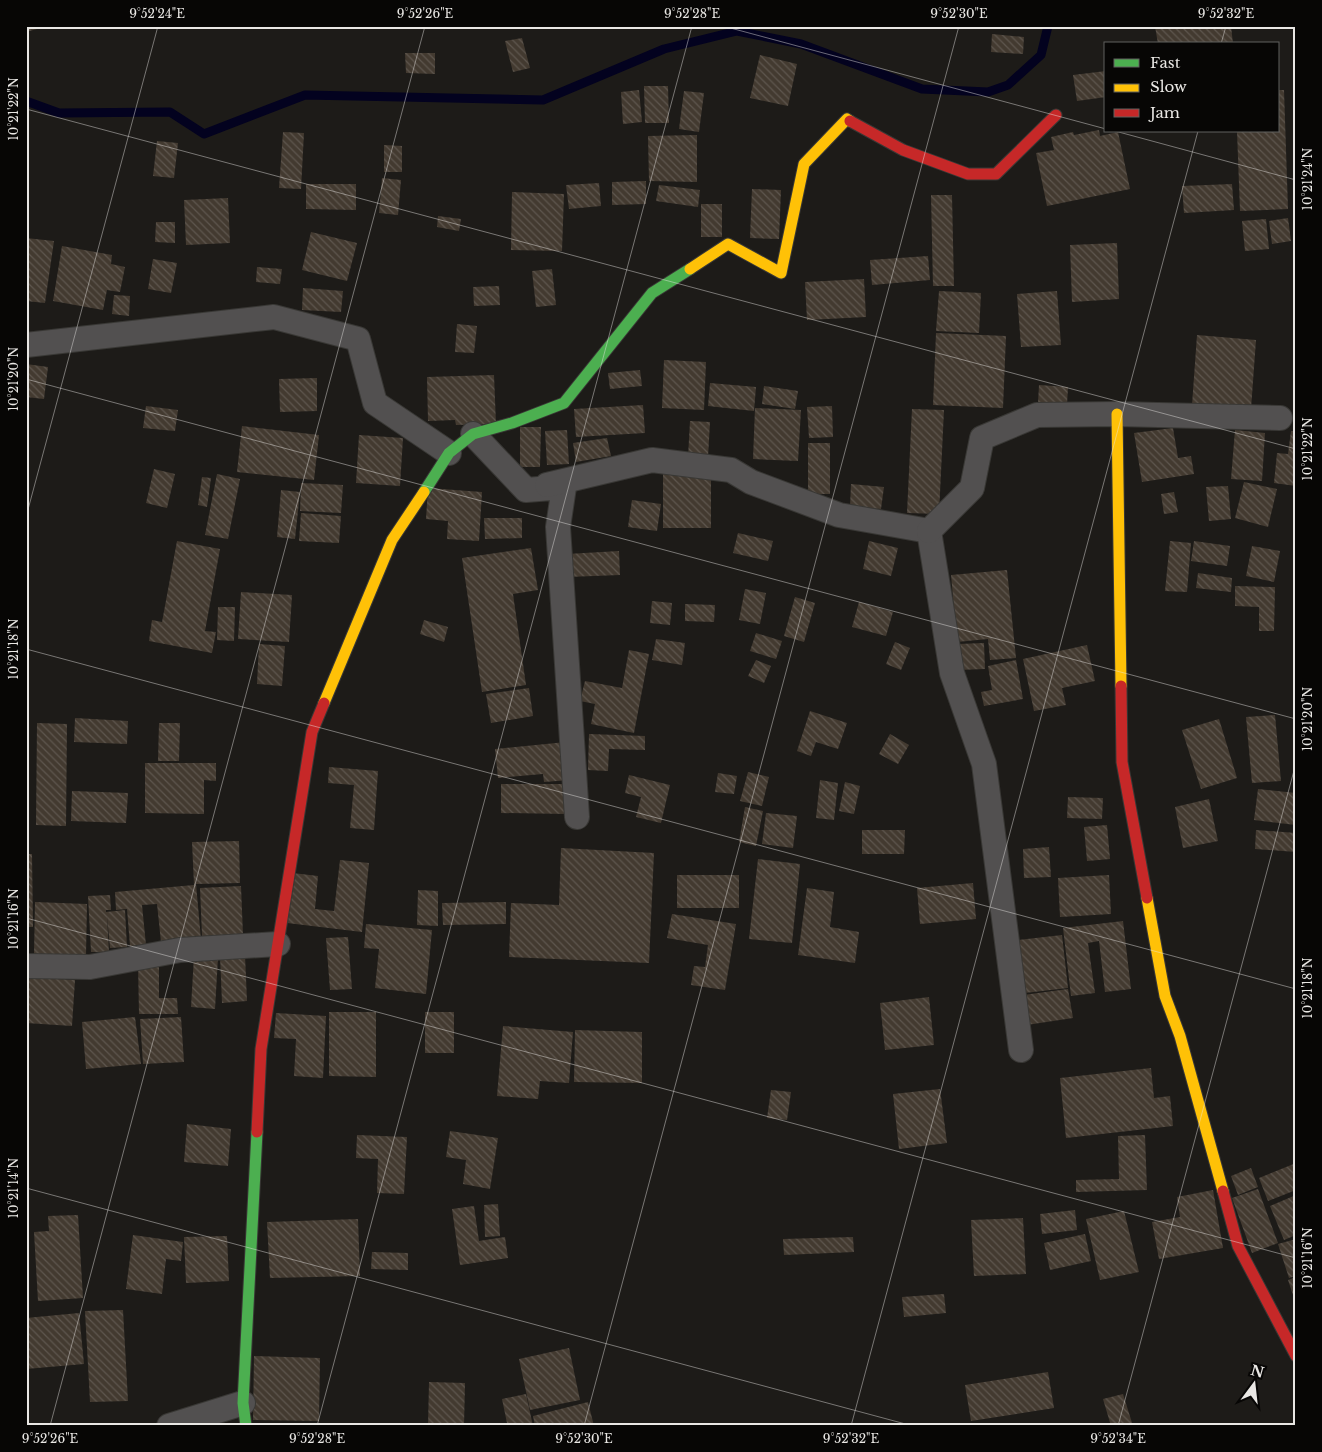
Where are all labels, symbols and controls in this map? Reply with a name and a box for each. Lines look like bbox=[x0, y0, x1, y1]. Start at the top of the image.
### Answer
text: 9°52'24"E bbox=[129, 6, 185, 21]
text: 9°52'26"E bbox=[397, 6, 454, 21]
text: 9°52'28"E bbox=[664, 6, 720, 21]
text: 9°52'30"E bbox=[930, 6, 988, 21]
text: 9°52'32"E bbox=[1198, 6, 1254, 21]
legend bbox=[1104, 42, 1280, 132]
text: Fast bbox=[1150, 53, 1181, 72]
text: 10°21'22"N bbox=[6, 77, 21, 141]
text: Slow bbox=[1150, 77, 1187, 96]
text: Jam bbox=[1148, 103, 1180, 122]
text: 10°21'24"N bbox=[1300, 147, 1315, 210]
text: 10°21'20"N bbox=[6, 347, 21, 411]
text: 10°21'22"N bbox=[1300, 417, 1315, 481]
text: 10°21'18"N bbox=[6, 618, 21, 680]
text: 10°21'20"N bbox=[1300, 687, 1315, 751]
text: 10°21'16"N bbox=[6, 888, 21, 950]
text: 10°21'18"N bbox=[1300, 957, 1315, 1019]
text: 10°21'14"N bbox=[6, 1157, 21, 1218]
text: 10°21'16"N bbox=[1300, 1227, 1315, 1289]
north arrow bbox=[1230, 1360, 1280, 1410]
text: N bbox=[1249, 1361, 1266, 1382]
text: 9°52'26"E bbox=[22, 1431, 79, 1446]
text: 9°52'28"E bbox=[289, 1431, 345, 1446]
text: 9°52'30"E bbox=[555, 1431, 613, 1446]
text: 9°52'32"E bbox=[823, 1431, 879, 1446]
text: 9°52'34"E bbox=[1090, 1431, 1146, 1446]

